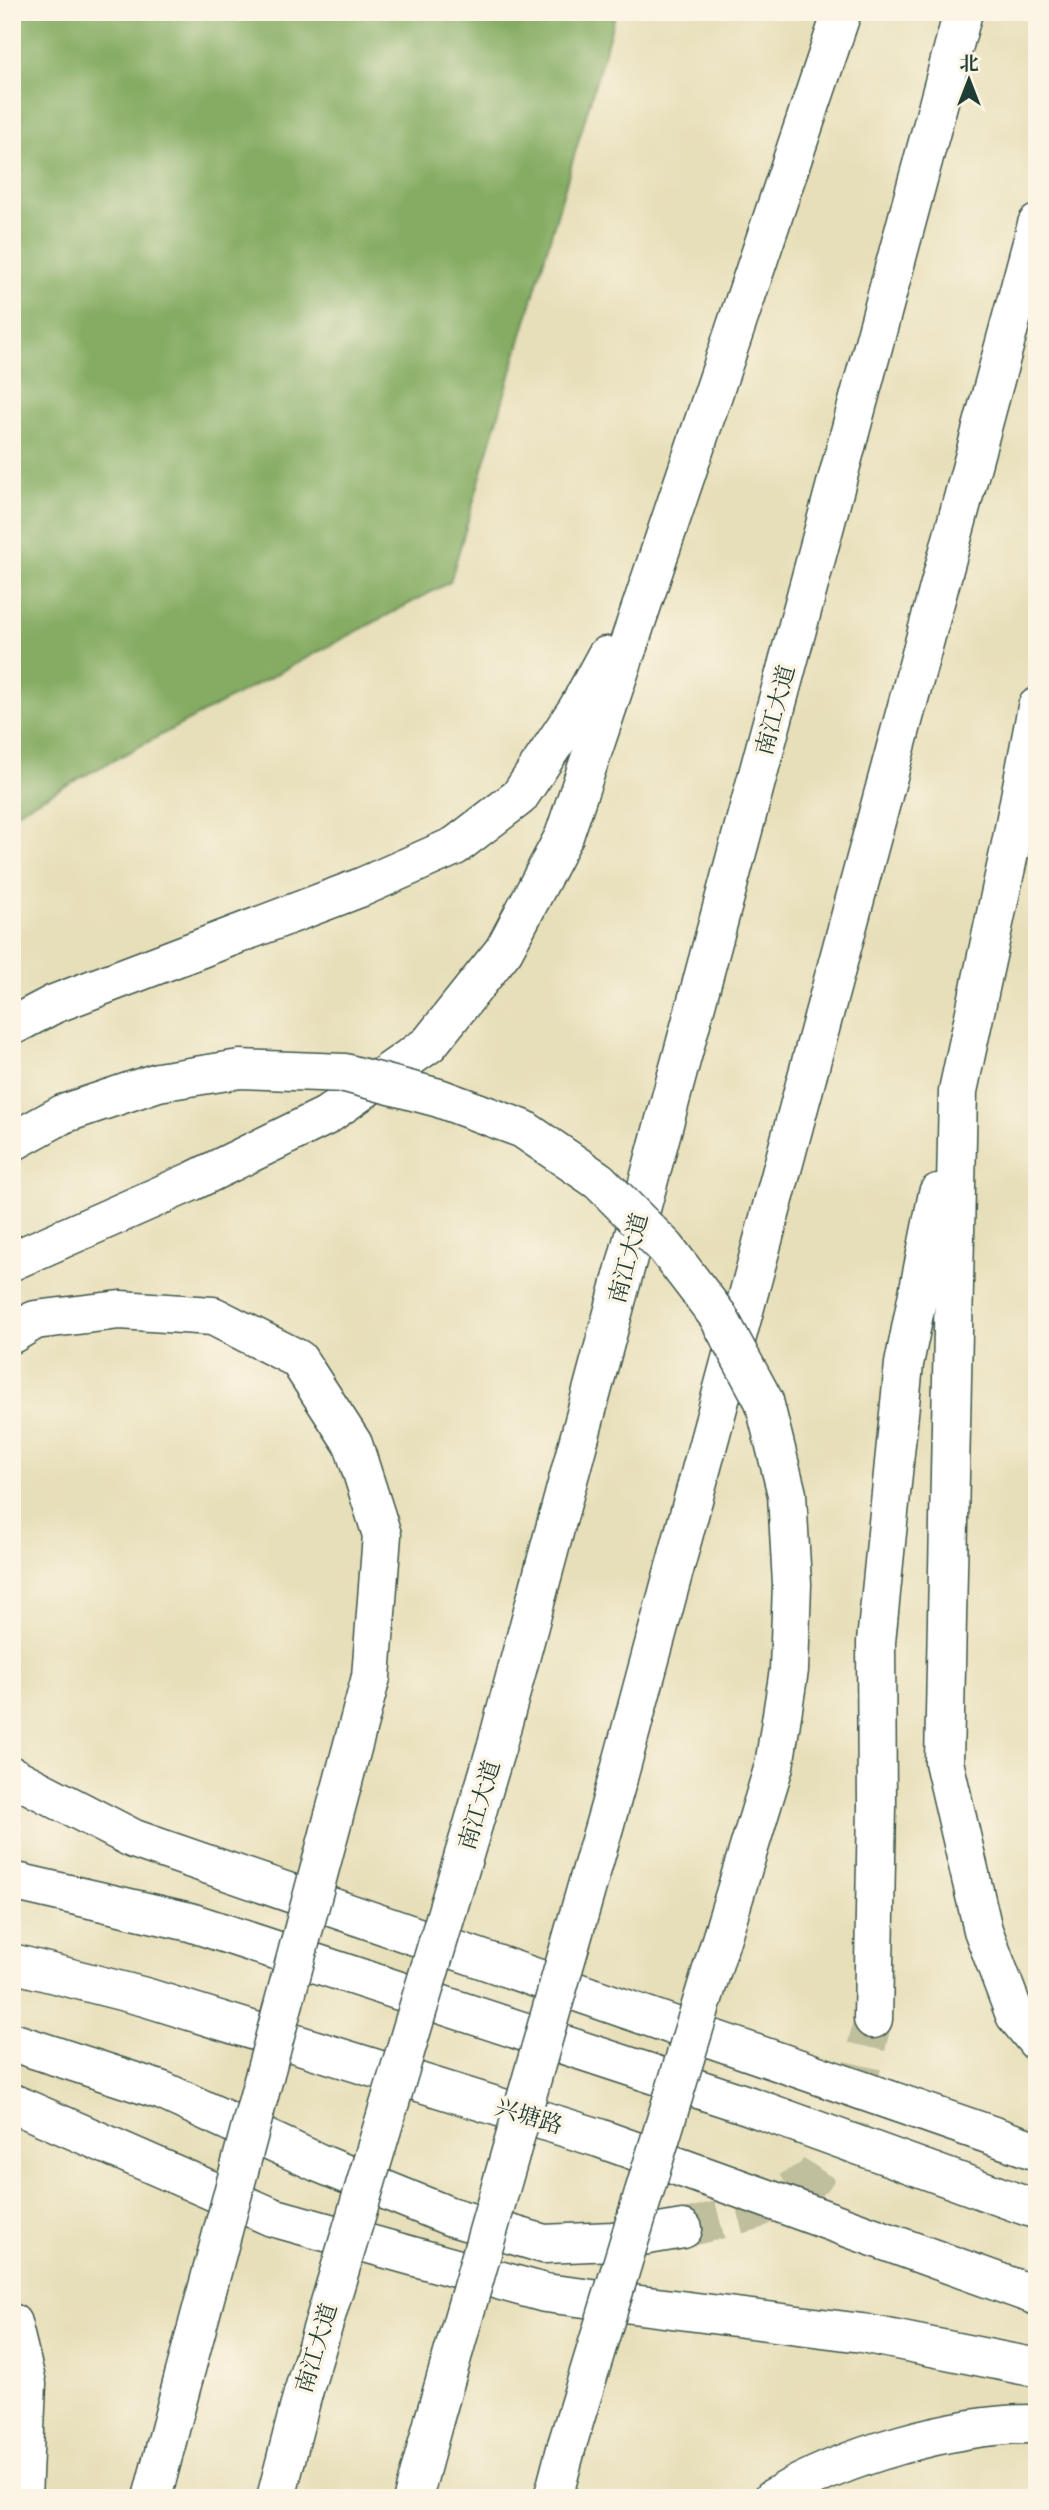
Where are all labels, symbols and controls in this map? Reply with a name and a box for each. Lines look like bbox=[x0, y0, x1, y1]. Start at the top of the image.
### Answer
north arrow bbox=[934, 46, 1004, 116]
text: 北 bbox=[959, 49, 979, 77]
street label: 南江大道 bbox=[747, 661, 802, 759]
street label: 南江大道 bbox=[600, 1209, 655, 1307]
street label: 南江大道 bbox=[449, 1756, 508, 1854]
street label: 兴塘路 bbox=[491, 2090, 567, 2141]
street label: 南江大道 bbox=[286, 2299, 345, 2397]

